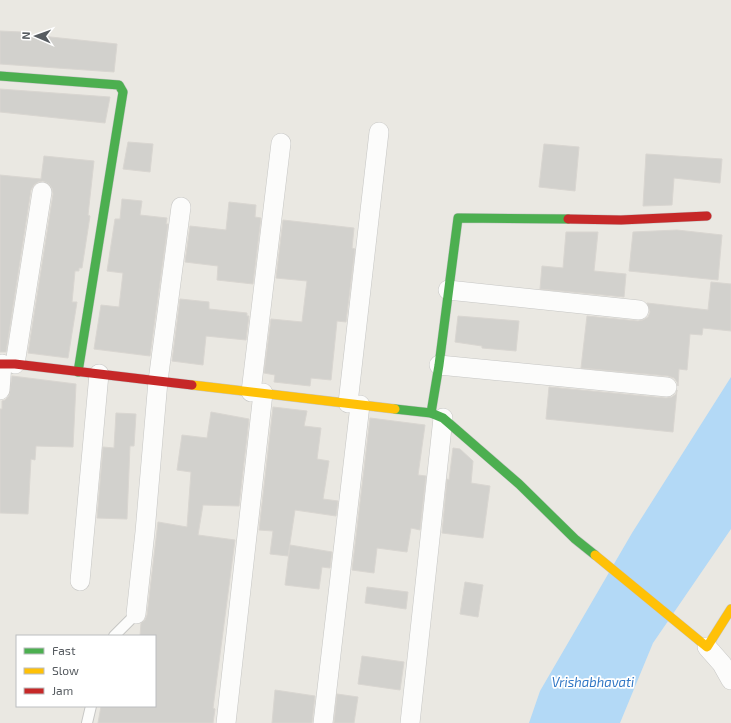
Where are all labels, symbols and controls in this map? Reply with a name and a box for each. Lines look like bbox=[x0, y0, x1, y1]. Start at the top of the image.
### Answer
north arrow bbox=[16, 16, 56, 56]
text: N bbox=[19, 31, 32, 40]
legend bbox=[16, 635, 156, 707]
text: Fast bbox=[52, 643, 76, 657]
text: Slow bbox=[52, 663, 79, 677]
water label: Vrishabhavati bbox=[552, 674, 634, 690]
text: Jam bbox=[52, 683, 73, 697]

